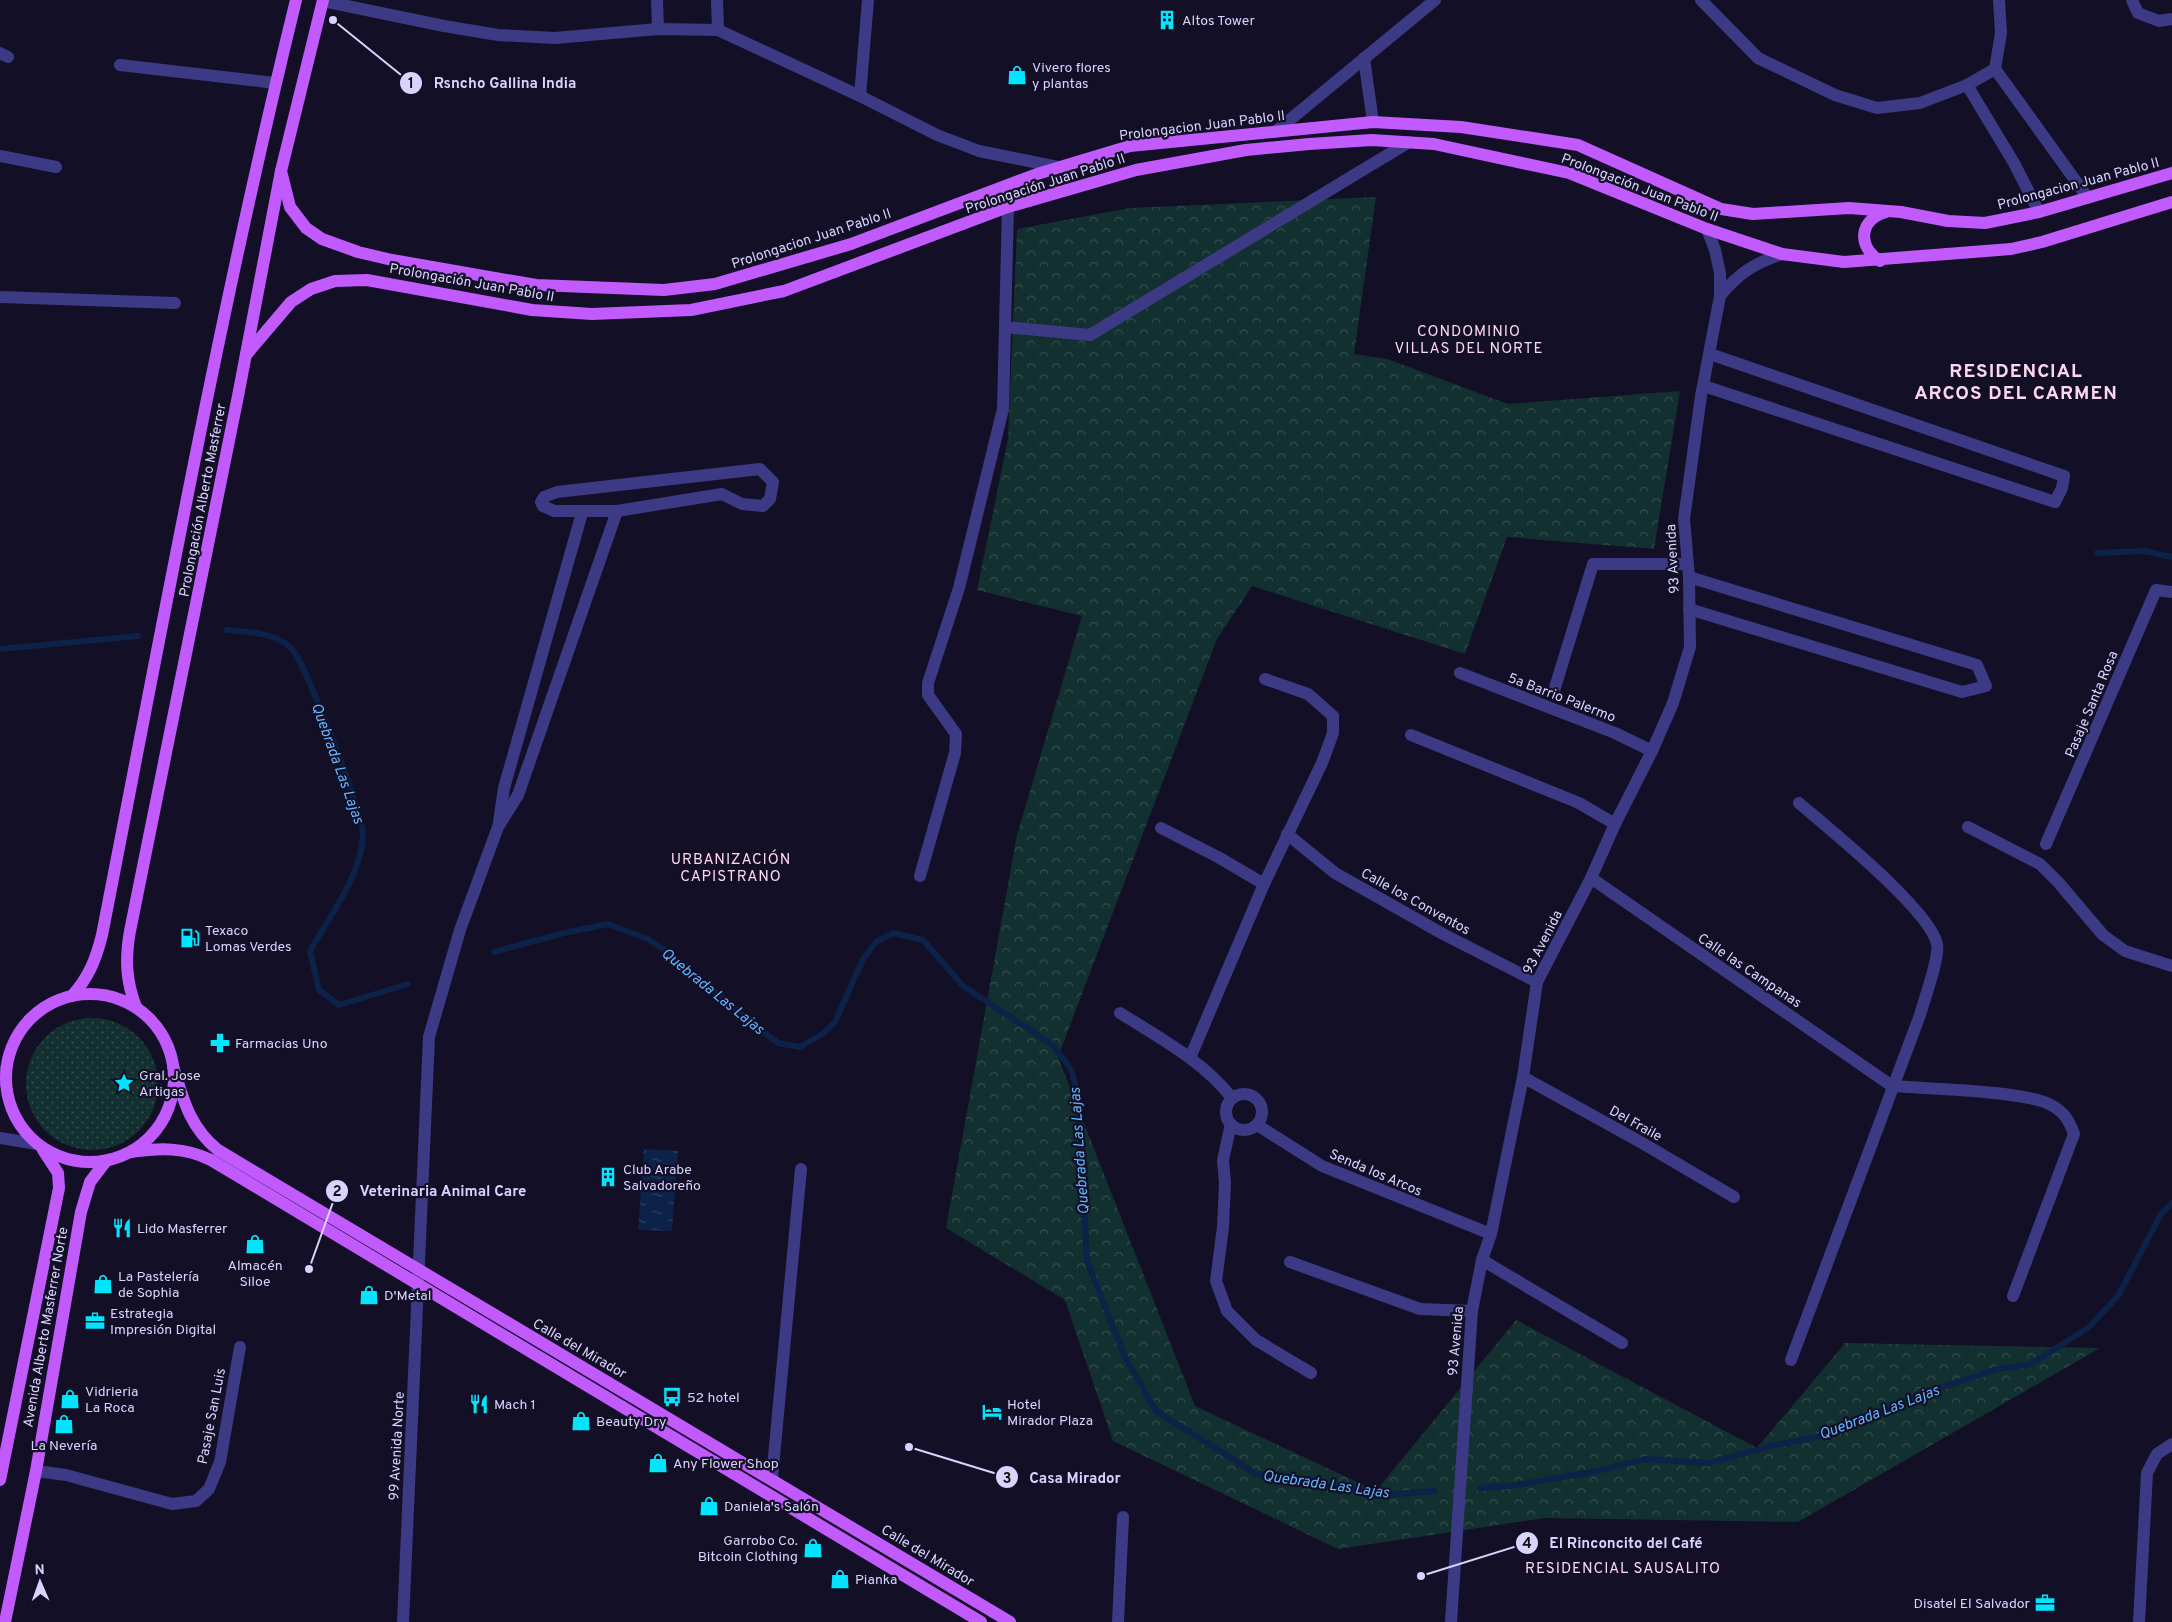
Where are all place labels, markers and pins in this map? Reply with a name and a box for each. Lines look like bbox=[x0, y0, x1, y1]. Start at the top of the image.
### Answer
building icon: Altos Tower bbox=[1156, 9, 1178, 31]
place label: Altos Tower bbox=[1182, 13, 1255, 30]
place label: Vivero flores y plantas bbox=[1032, 60, 1111, 93]
shop icon: Vivero flores y plantas bbox=[1006, 64, 1028, 86]
callout: Rsncho Gallina India bbox=[398, 68, 586, 98]
place label: Texaco Lomas Verdes bbox=[205, 923, 292, 956]
fuel station icon: Texaco Lomas Verdes bbox=[179, 927, 201, 949]
pharmacy icon: Farmacias Uno bbox=[209, 1032, 231, 1054]
place label: Farmacias Uno bbox=[235, 1036, 328, 1053]
place label: Gral. Jose Artigas bbox=[139, 1068, 201, 1101]
place icon: Gral. Jose Artigas bbox=[113, 1072, 135, 1094]
place label: Club Arabe Salvadoreño bbox=[623, 1162, 701, 1195]
building icon: Club Arabe Salvadoreño bbox=[597, 1166, 619, 1188]
callout: Veterinaria Animal Care bbox=[325, 1176, 537, 1206]
restaurant icon: Lido Masferrer bbox=[111, 1217, 133, 1239]
place label: Lido Masferrer bbox=[137, 1221, 228, 1238]
shop icon: Almacén Siloe bbox=[244, 1233, 266, 1255]
place label: Almacén Siloe bbox=[227, 1258, 283, 1291]
place label: La Pastelería de Sophia bbox=[118, 1269, 199, 1302]
shop icon: La Pastelería de Sophia bbox=[92, 1273, 114, 1295]
shop icon: D'Metal bbox=[358, 1284, 380, 1306]
place label: D'Metal bbox=[384, 1288, 431, 1305]
place label: Estrategia Impresión Digital bbox=[110, 1306, 216, 1339]
office icon: Estrategia Impresión Digital bbox=[84, 1310, 106, 1332]
place label: Vidrieria La Roca bbox=[85, 1384, 138, 1417]
bus stop icon: 52 hotel bbox=[661, 1386, 683, 1408]
shop icon: Vidrieria La Roca bbox=[59, 1388, 81, 1410]
place label: 52 hotel bbox=[687, 1390, 740, 1407]
restaurant icon: Mach 1 bbox=[468, 1393, 490, 1415]
place label: Mach 1 bbox=[494, 1397, 536, 1414]
place label: Hotel Mirador Plaza bbox=[1007, 1397, 1093, 1430]
hotel icon: Hotel Mirador Plaza bbox=[981, 1401, 1003, 1423]
shop icon: Beauty Dry bbox=[570, 1410, 592, 1432]
shop icon: La Nevería bbox=[53, 1413, 75, 1435]
place label: Beauty Dry bbox=[596, 1414, 666, 1431]
place label: La Nevería bbox=[31, 1438, 97, 1455]
shop icon: Any Flower Shop bbox=[647, 1452, 669, 1474]
place label: Any Flower Shop bbox=[673, 1456, 779, 1473]
callout: Casa Mirador bbox=[994, 1462, 1131, 1492]
shop icon: Daniela's Salón bbox=[698, 1495, 720, 1517]
place label: Daniela's Salón bbox=[724, 1499, 819, 1516]
callout: El Rinconcito del Café bbox=[1515, 1528, 1713, 1558]
place label: Garrobo Co. Bitcoin Clothing bbox=[698, 1533, 798, 1566]
shop icon: Garrobo Co. Bitcoin Clothing bbox=[802, 1537, 824, 1559]
shop icon: Pianka bbox=[829, 1568, 851, 1590]
place label: Pianka bbox=[855, 1572, 897, 1589]
office icon: Disatel El Salvador bbox=[2034, 1592, 2056, 1614]
place label: Disatel El Salvador bbox=[1913, 1596, 2031, 1613]

